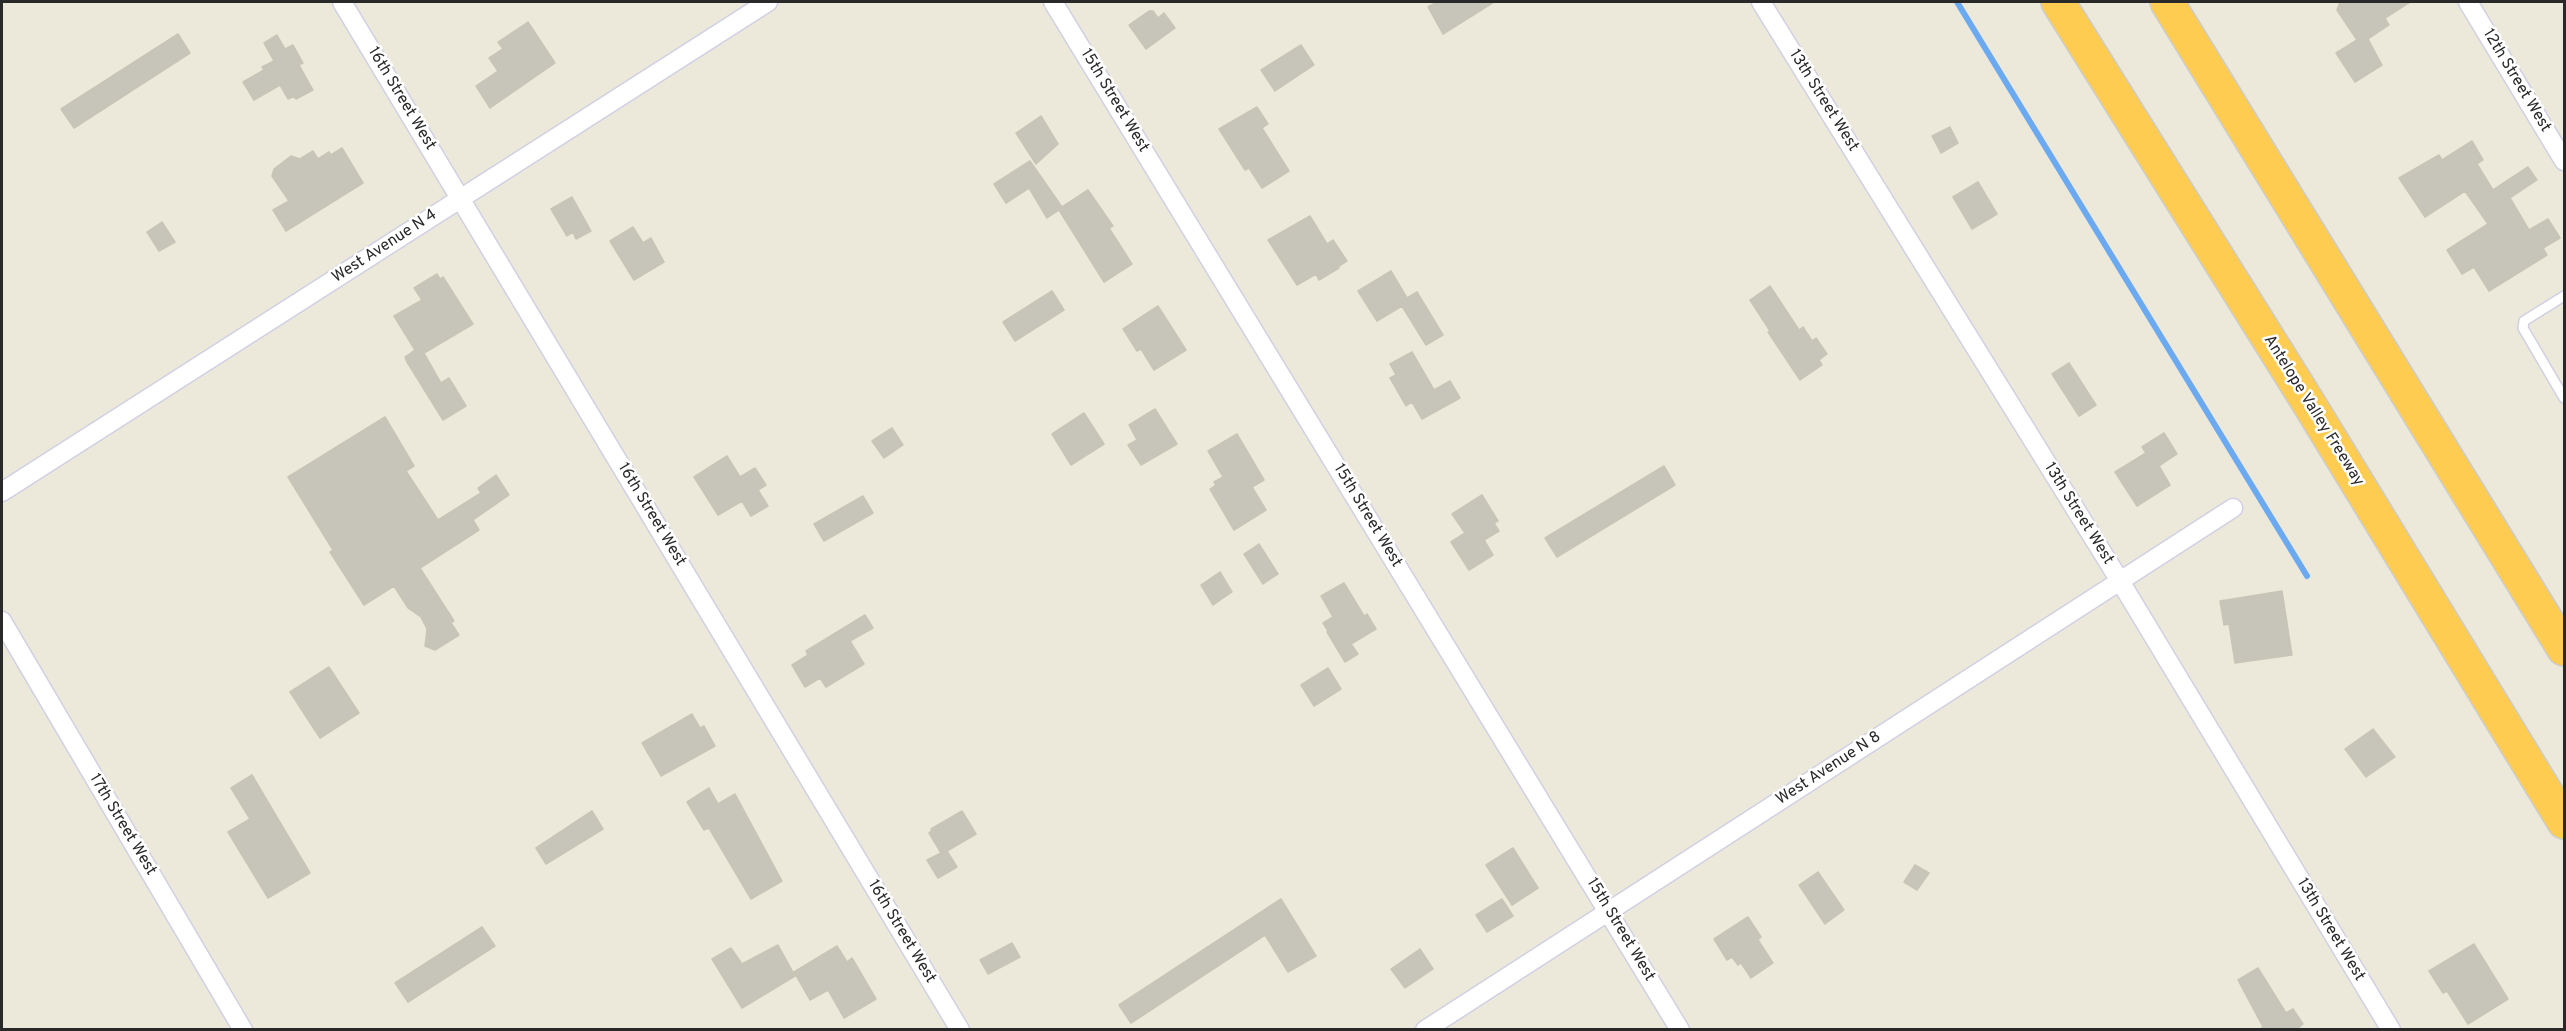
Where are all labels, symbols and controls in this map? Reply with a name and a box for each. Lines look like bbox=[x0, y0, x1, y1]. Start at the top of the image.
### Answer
street label: 12th Street West bbox=[2478, 26, 2554, 136]
street label: 16th Street West bbox=[363, 44, 439, 154]
street label: 15th Street West bbox=[1076, 46, 1152, 156]
street label: 13th Street West bbox=[1784, 46, 1862, 156]
street label: West Avenue N 4 bbox=[329, 206, 441, 288]
street label: Antelope Valley Freeway bbox=[2259, 332, 2367, 490]
street label: 13th Street West bbox=[2039, 459, 2117, 569]
street label: 16th Street West bbox=[613, 460, 689, 570]
street label: 15th Street West bbox=[1329, 461, 1405, 571]
street label: West Avenue N 8 bbox=[1773, 728, 1885, 810]
street label: 17th Street West bbox=[84, 771, 160, 879]
street label: 15th Street West bbox=[1582, 875, 1658, 985]
street label: 13th Street West bbox=[2292, 875, 2368, 985]
street label: 16th Street West bbox=[863, 877, 939, 987]

